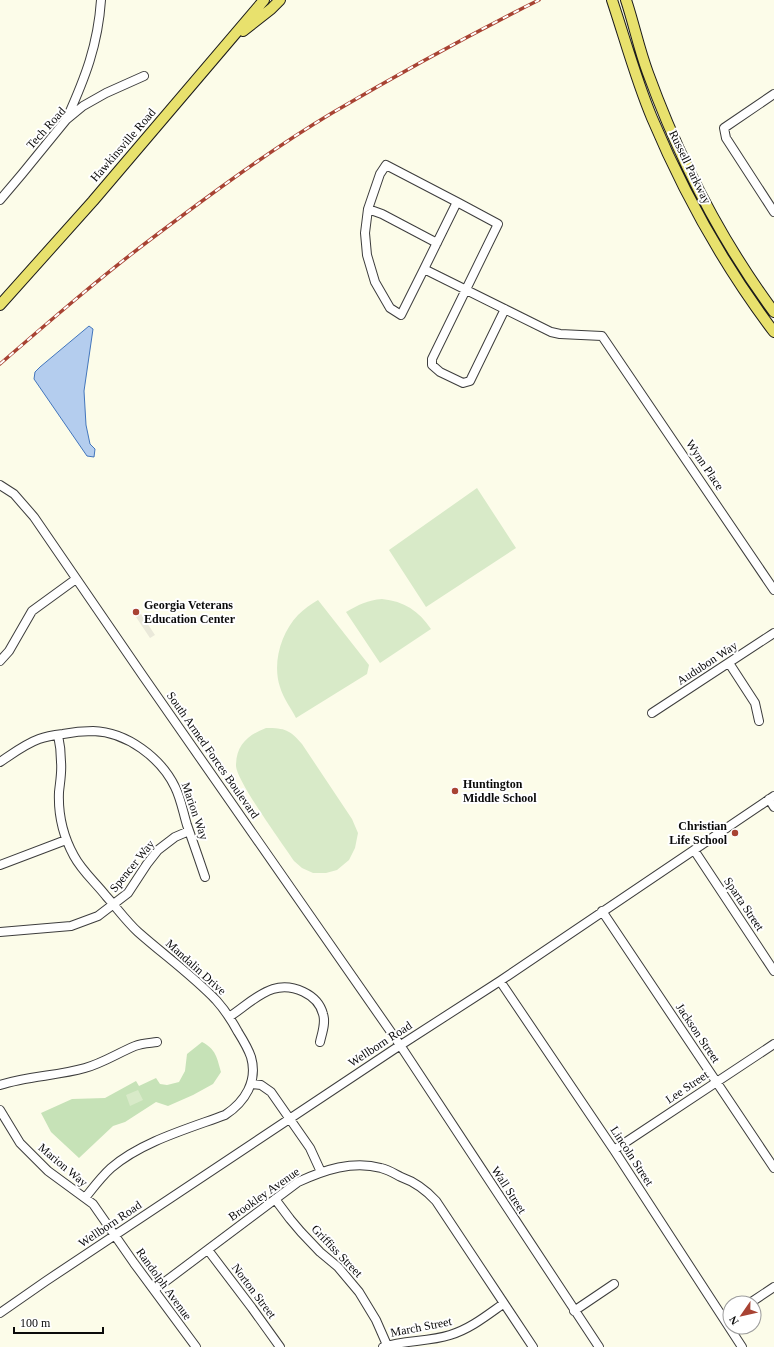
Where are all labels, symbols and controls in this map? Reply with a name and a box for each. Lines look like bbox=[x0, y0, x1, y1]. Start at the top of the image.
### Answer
street label: Tech Road bbox=[24, 104, 68, 152]
street label: Hawkinsville Road bbox=[87, 106, 159, 184]
street label: Russell Parkway bbox=[666, 128, 714, 206]
street label: Wynn Place bbox=[683, 437, 727, 493]
place label: Georgia Veterans Education Center bbox=[144, 598, 236, 626]
marker: Georgia Veterans Education Center bbox=[131, 607, 141, 617]
street label: Audubon Way bbox=[674, 638, 740, 688]
street label: South Armed Forces Boulevard bbox=[164, 689, 262, 821]
place label: Huntington Middle School bbox=[463, 777, 537, 805]
street label: Marion Way bbox=[179, 780, 211, 842]
marker: Huntington Middle School bbox=[450, 786, 460, 796]
place label: Christian Life School bbox=[669, 819, 728, 847]
marker: Christian Life School bbox=[730, 828, 740, 838]
street label: Spencer Way bbox=[107, 837, 157, 895]
street label: Sparta Street bbox=[721, 875, 767, 934]
street label: Mandalin Drive bbox=[163, 936, 229, 998]
street label: Jackson Street bbox=[673, 1000, 723, 1066]
street label: Wellborn Road bbox=[346, 1018, 414, 1070]
street label: Lee Street bbox=[663, 1067, 712, 1106]
street label: Lincoln Street bbox=[608, 1124, 657, 1189]
street label: Marion Way bbox=[36, 1140, 90, 1190]
street label: Brookley Avenue bbox=[226, 1164, 302, 1224]
street label: Wall Street bbox=[489, 1164, 530, 1217]
street label: Wellborn Road bbox=[76, 1198, 144, 1250]
street label: Griffiss Street bbox=[309, 1222, 366, 1281]
street label: Randolph Avenue bbox=[133, 1245, 195, 1323]
street label: Norton Street bbox=[229, 1261, 280, 1322]
north arrow bbox=[722, 1295, 762, 1335]
scale bar bbox=[14, 1309, 103, 1335]
street label: March Street bbox=[389, 1314, 454, 1340]
text: N bbox=[726, 1314, 741, 1327]
text: 100 m bbox=[20, 1316, 51, 1330]

